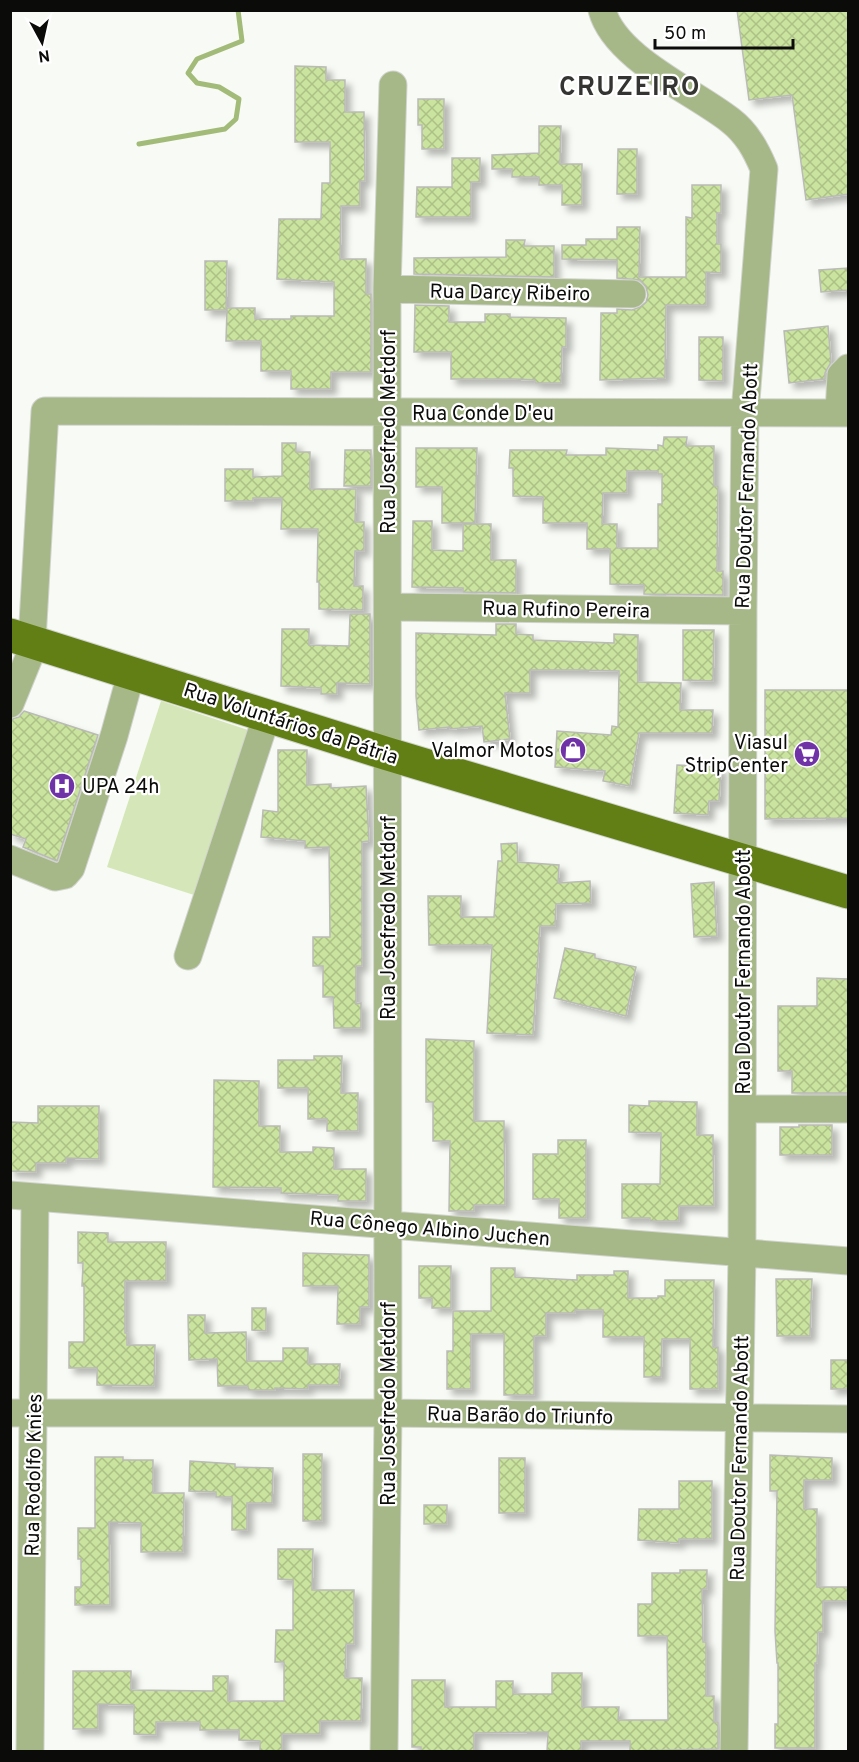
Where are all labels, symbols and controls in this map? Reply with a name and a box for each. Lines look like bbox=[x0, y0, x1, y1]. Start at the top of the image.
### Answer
north arrow bbox=[12, 12, 72, 72]
scale bar bbox=[655, 12, 793, 50]
text: 50 m bbox=[664, 23, 706, 46]
text: N bbox=[37, 44, 51, 66]
district label: CRUZEIRO bbox=[559, 72, 701, 105]
street label: Rua Darcy Ribeiro bbox=[429, 280, 590, 308]
street label: Rua Josefredo Metdorf bbox=[377, 330, 403, 534]
street label: Rua Doutor Fernando Abott bbox=[731, 363, 765, 609]
street label: Rua Conde D'eu bbox=[412, 402, 554, 428]
street label: Rua Rufino Pereira bbox=[482, 597, 650, 625]
street label: Rua Voluntários da Pátria bbox=[180, 678, 401, 772]
place label: Viasul StripCenter bbox=[685, 731, 788, 780]
shop icon: Valmor Motos bbox=[558, 735, 588, 765]
place label: Valmor Motos bbox=[431, 739, 554, 765]
supermarket icon: Viasul StripCenter bbox=[792, 739, 822, 769]
hospital icon: UPA 24h bbox=[47, 771, 77, 801]
place label: UPA 24h bbox=[82, 775, 160, 801]
street label: Rua Josefredo Metdorf bbox=[377, 816, 403, 1020]
street label: Rua Doutor Fernando Abott bbox=[732, 849, 758, 1095]
street label: Rua Cônego Albino Juchen bbox=[309, 1207, 551, 1253]
street label: Rua Josefredo Metdorf bbox=[377, 1302, 403, 1506]
street label: Rua Doutor Fernando Abott bbox=[726, 1335, 756, 1581]
street label: Rua Rodolfo Knies bbox=[21, 1393, 49, 1557]
street label: Rua Barão do Triunfo bbox=[427, 1402, 613, 1432]

